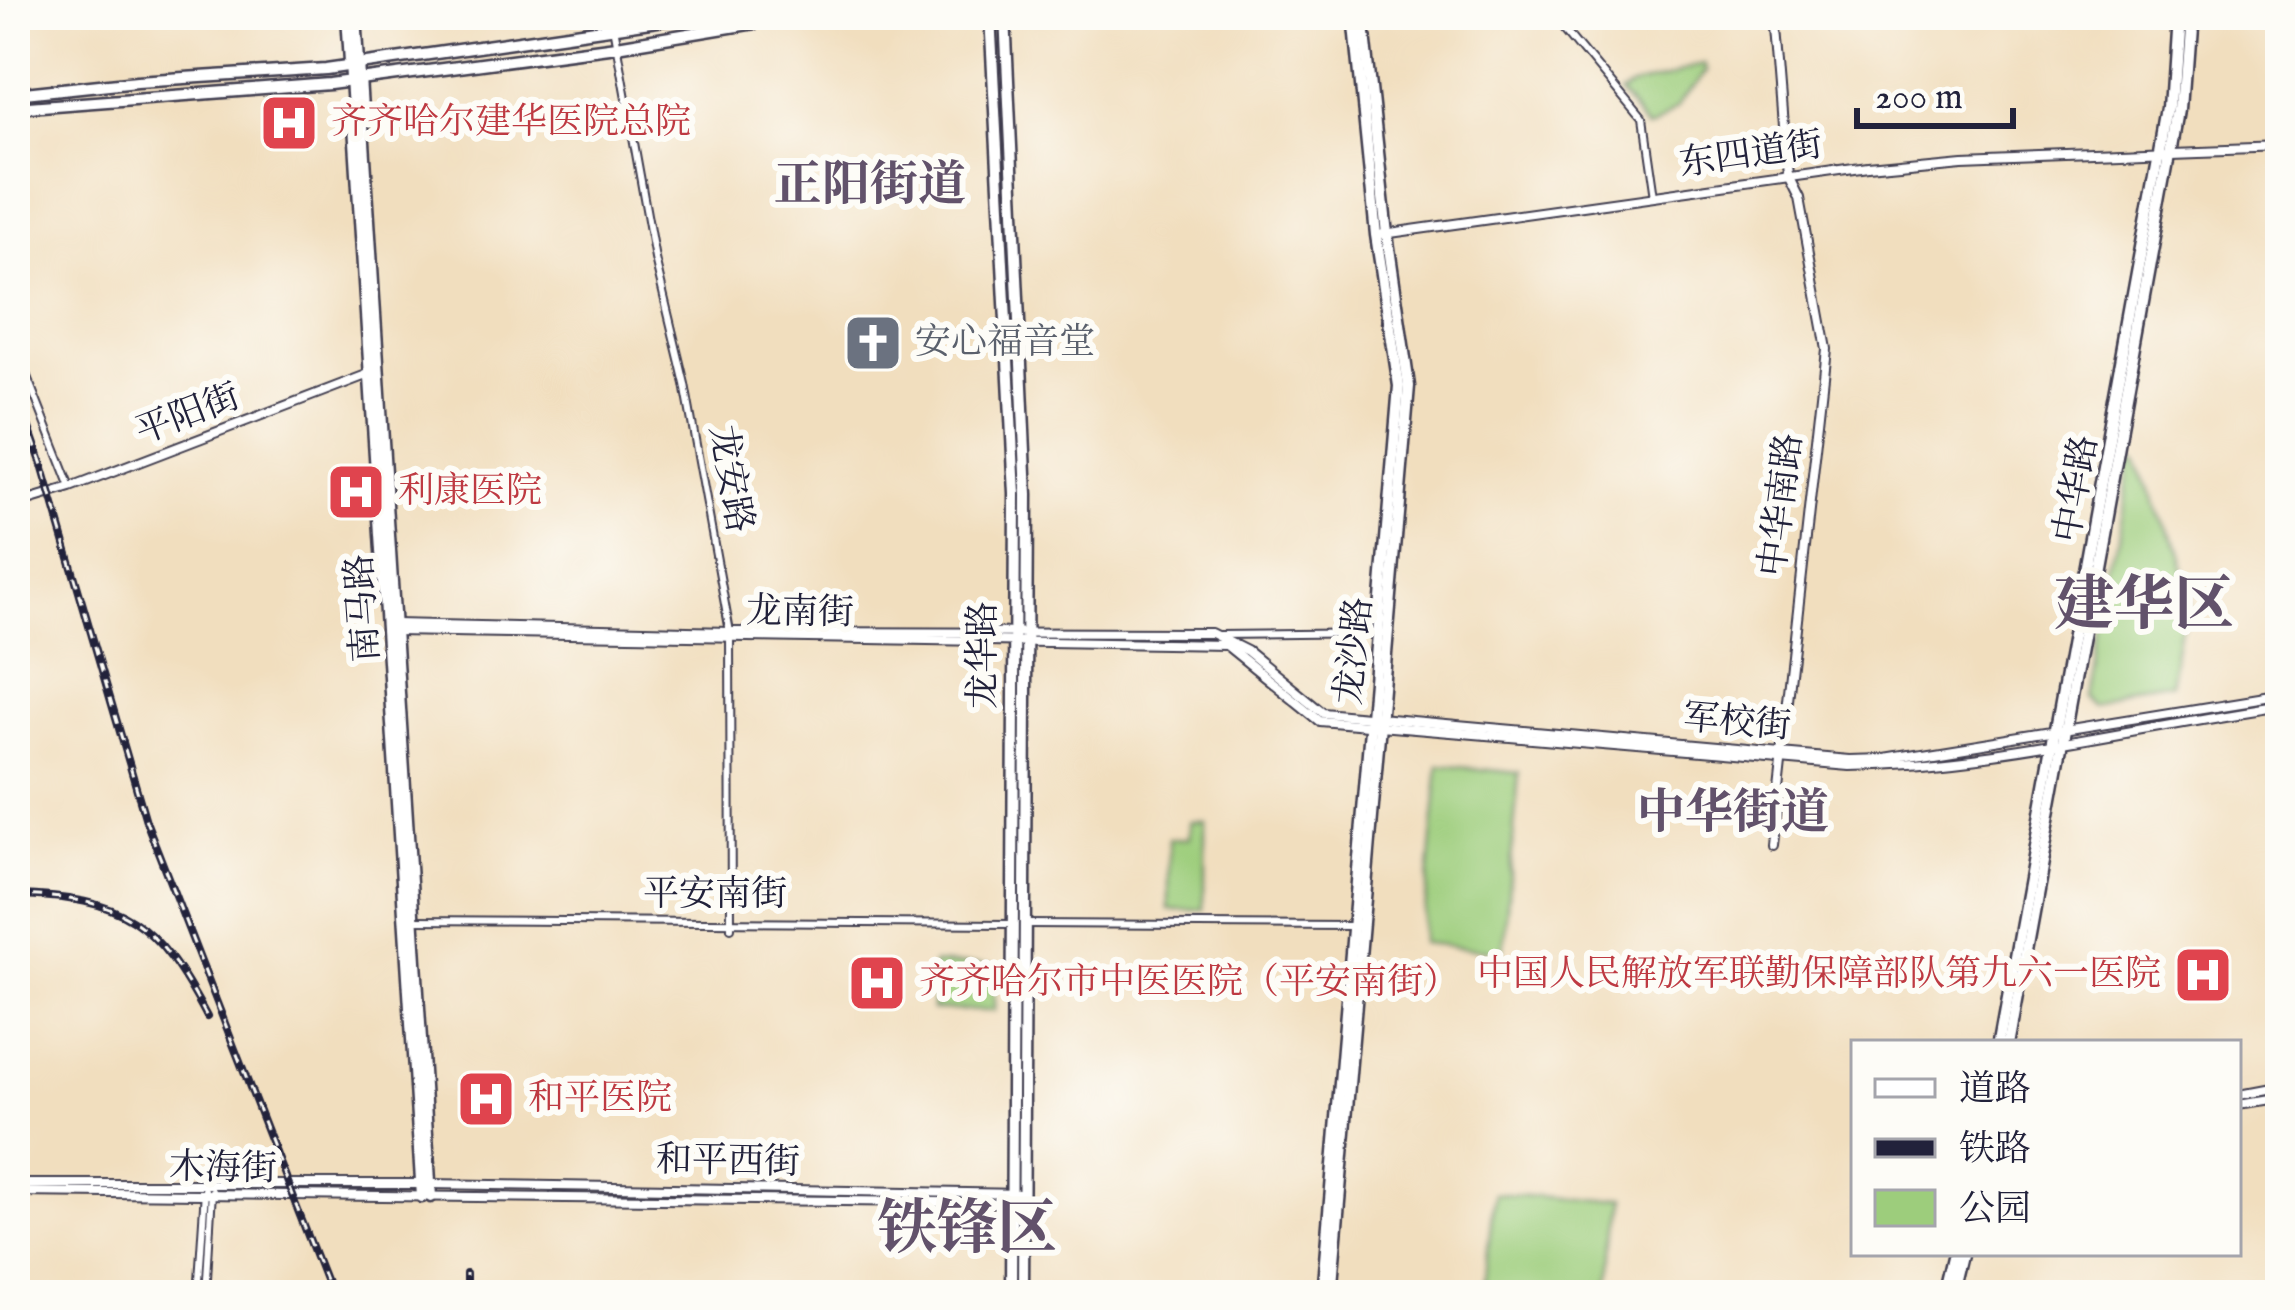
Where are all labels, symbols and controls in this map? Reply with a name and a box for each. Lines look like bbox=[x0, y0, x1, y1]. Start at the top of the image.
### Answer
scale bar bbox=[1857, 54, 2013, 128]
text: 200 m bbox=[1875, 75, 1963, 121]
hospital icon: 齐齐哈尔建华医院总院 bbox=[258, 92, 320, 154]
place label: 齐齐哈尔建华医院总院 bbox=[331, 100, 691, 146]
street label: 东四道街 bbox=[1676, 122, 1826, 188]
district label: 正阳街道 bbox=[774, 157, 966, 217]
church icon: 安心福音堂 bbox=[842, 312, 904, 374]
place label: 安心福音堂 bbox=[915, 320, 1095, 366]
street label: 平阳街 bbox=[129, 374, 247, 456]
street label: 龙安路 bbox=[698, 422, 762, 536]
street label: 中华南路 bbox=[1750, 431, 1814, 579]
street label: 中华路 bbox=[2045, 432, 2109, 546]
hospital icon: 利康医院 bbox=[325, 461, 387, 523]
place label: 利康医院 bbox=[398, 469, 542, 515]
street label: 南马路 bbox=[337, 553, 391, 663]
district label: 建华区 bbox=[2054, 570, 2234, 646]
street label: 龙南街 bbox=[746, 589, 854, 637]
street label: 龙沙路 bbox=[1326, 595, 1384, 707]
street label: 龙华路 bbox=[961, 601, 1007, 709]
street label: 军校街 bbox=[1681, 695, 1793, 751]
district label: 中华街道 bbox=[1637, 785, 1829, 845]
street label: 平安南街 bbox=[643, 872, 787, 918]
hospital icon: 中国人民解放军联勤保障部队第九六一医院 bbox=[2172, 944, 2234, 1006]
hospital icon: 齐齐哈尔市中医医院（平安南街） bbox=[846, 952, 908, 1014]
place label: 中国人民解放军联勤保障部队第九六一医院 bbox=[1477, 952, 2161, 998]
place label: 齐齐哈尔市中医医院（平安南街） bbox=[919, 960, 1459, 1006]
legend bbox=[1851, 1040, 2241, 1256]
text: 道路 bbox=[1959, 1067, 2031, 1113]
hospital icon: 和平医院 bbox=[455, 1068, 517, 1130]
place label: 和平医院 bbox=[528, 1076, 672, 1122]
text: 铁路 bbox=[1959, 1127, 2031, 1173]
street label: 和平西街 bbox=[656, 1138, 800, 1186]
street label: 木海街 bbox=[169, 1145, 277, 1193]
text: 公园 bbox=[1959, 1187, 2031, 1233]
district label: 铁锋区 bbox=[877, 1194, 1057, 1270]

